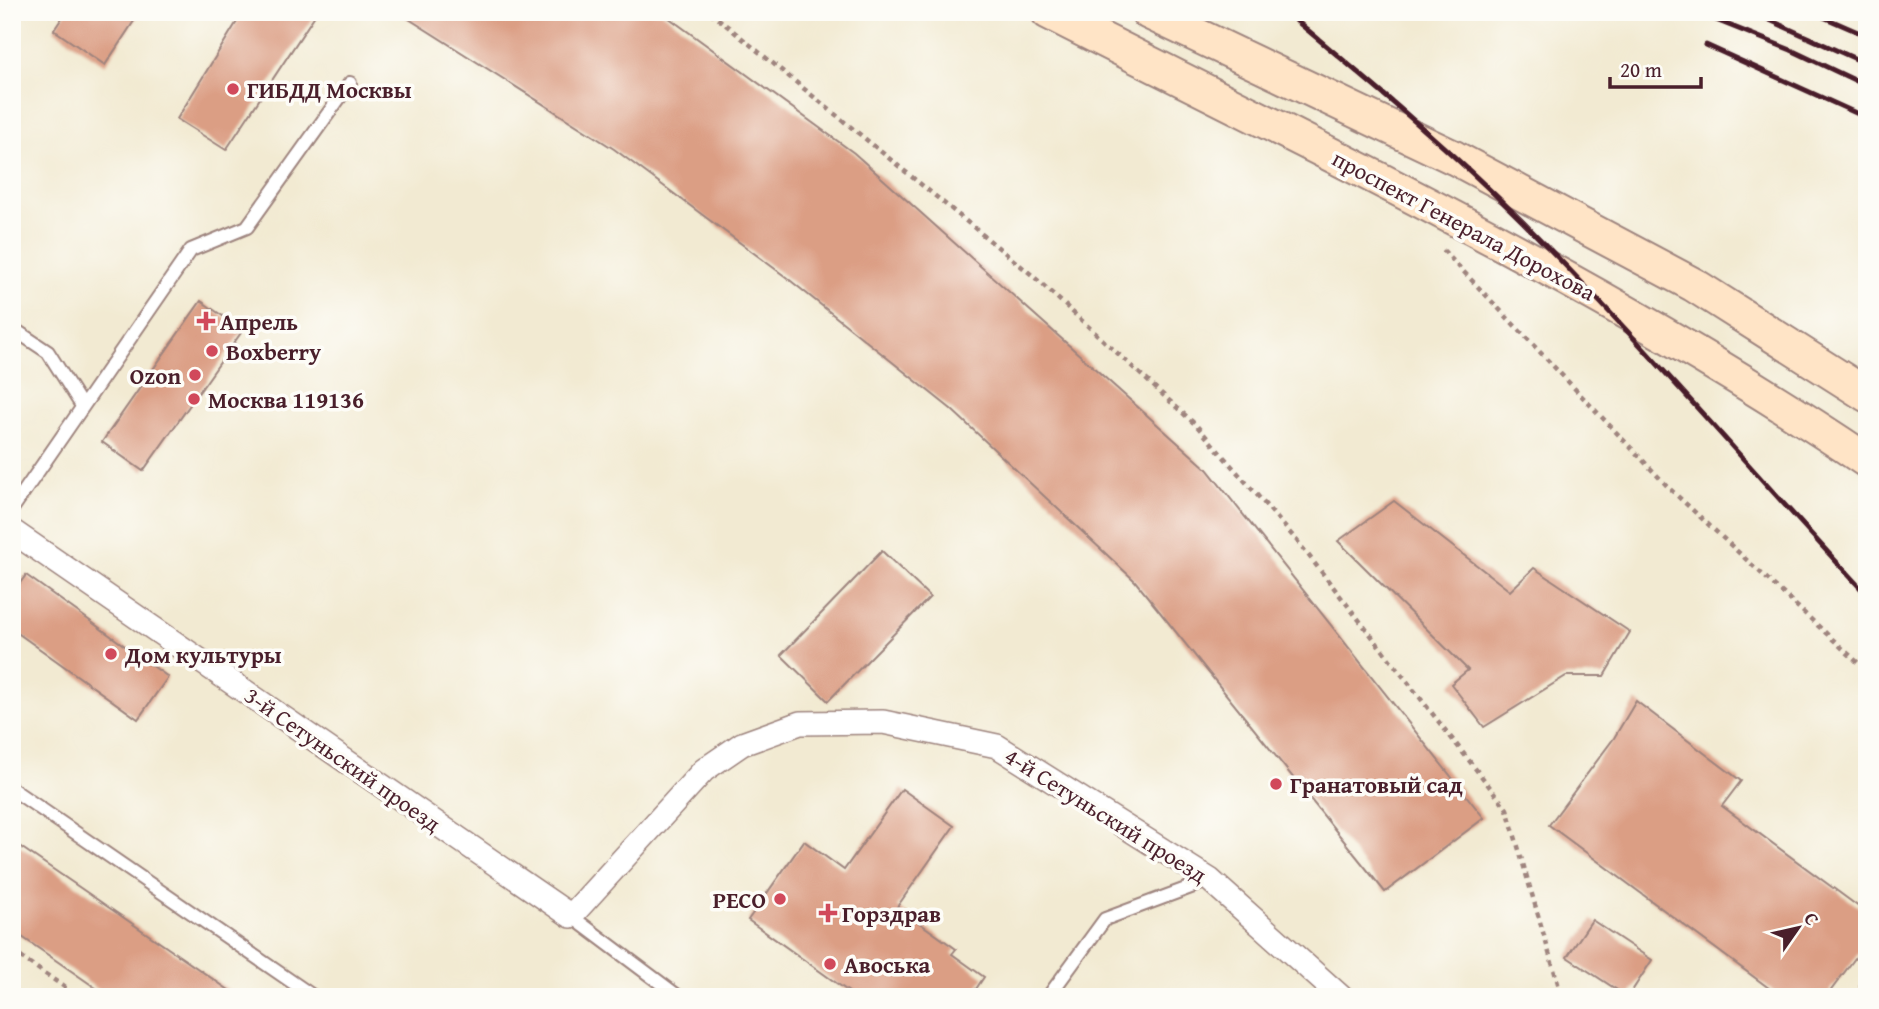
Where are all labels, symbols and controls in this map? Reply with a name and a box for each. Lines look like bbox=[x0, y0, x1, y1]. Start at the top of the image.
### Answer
scale bar bbox=[1610, 46, 1700, 90]
text: 20 m bbox=[1620, 54, 1662, 85]
place label: ГИБДД Москвы bbox=[247, 73, 412, 106]
marker: ГИБДД Москвы bbox=[225, 81, 241, 97]
street label: проспект Генерала Дорохова bbox=[1327, 142, 1601, 309]
place label: Апрель bbox=[220, 305, 298, 338]
marker: Апрель bbox=[198, 313, 214, 329]
place label: Boxberry bbox=[226, 335, 321, 368]
marker: Boxberry bbox=[204, 343, 220, 359]
place label: Ozon bbox=[130, 359, 181, 392]
marker: Ozon bbox=[187, 367, 203, 383]
place label: Москва 119136 bbox=[208, 383, 364, 416]
marker: Москва 119136 bbox=[186, 391, 202, 407]
place label: Дом культуры bbox=[124, 638, 282, 671]
marker: Дом культуры bbox=[103, 646, 119, 662]
street label: 3-й Сетуньский проезд bbox=[238, 679, 448, 840]
street label: 4-й Сетуньский проезд bbox=[998, 739, 1214, 891]
place label: Гранатовый сад bbox=[1290, 768, 1463, 801]
marker: Гранатовый сад bbox=[1268, 776, 1284, 792]
place label: РЕСО bbox=[713, 883, 766, 916]
marker: РЕСО bbox=[772, 891, 788, 907]
north arrow bbox=[1764, 894, 1834, 964]
place label: Горздрав bbox=[842, 897, 941, 930]
marker: Горздрав bbox=[820, 905, 836, 921]
text: С bbox=[1797, 906, 1827, 931]
place label: Авоська bbox=[844, 948, 931, 981]
marker: Авоська bbox=[822, 956, 838, 972]

